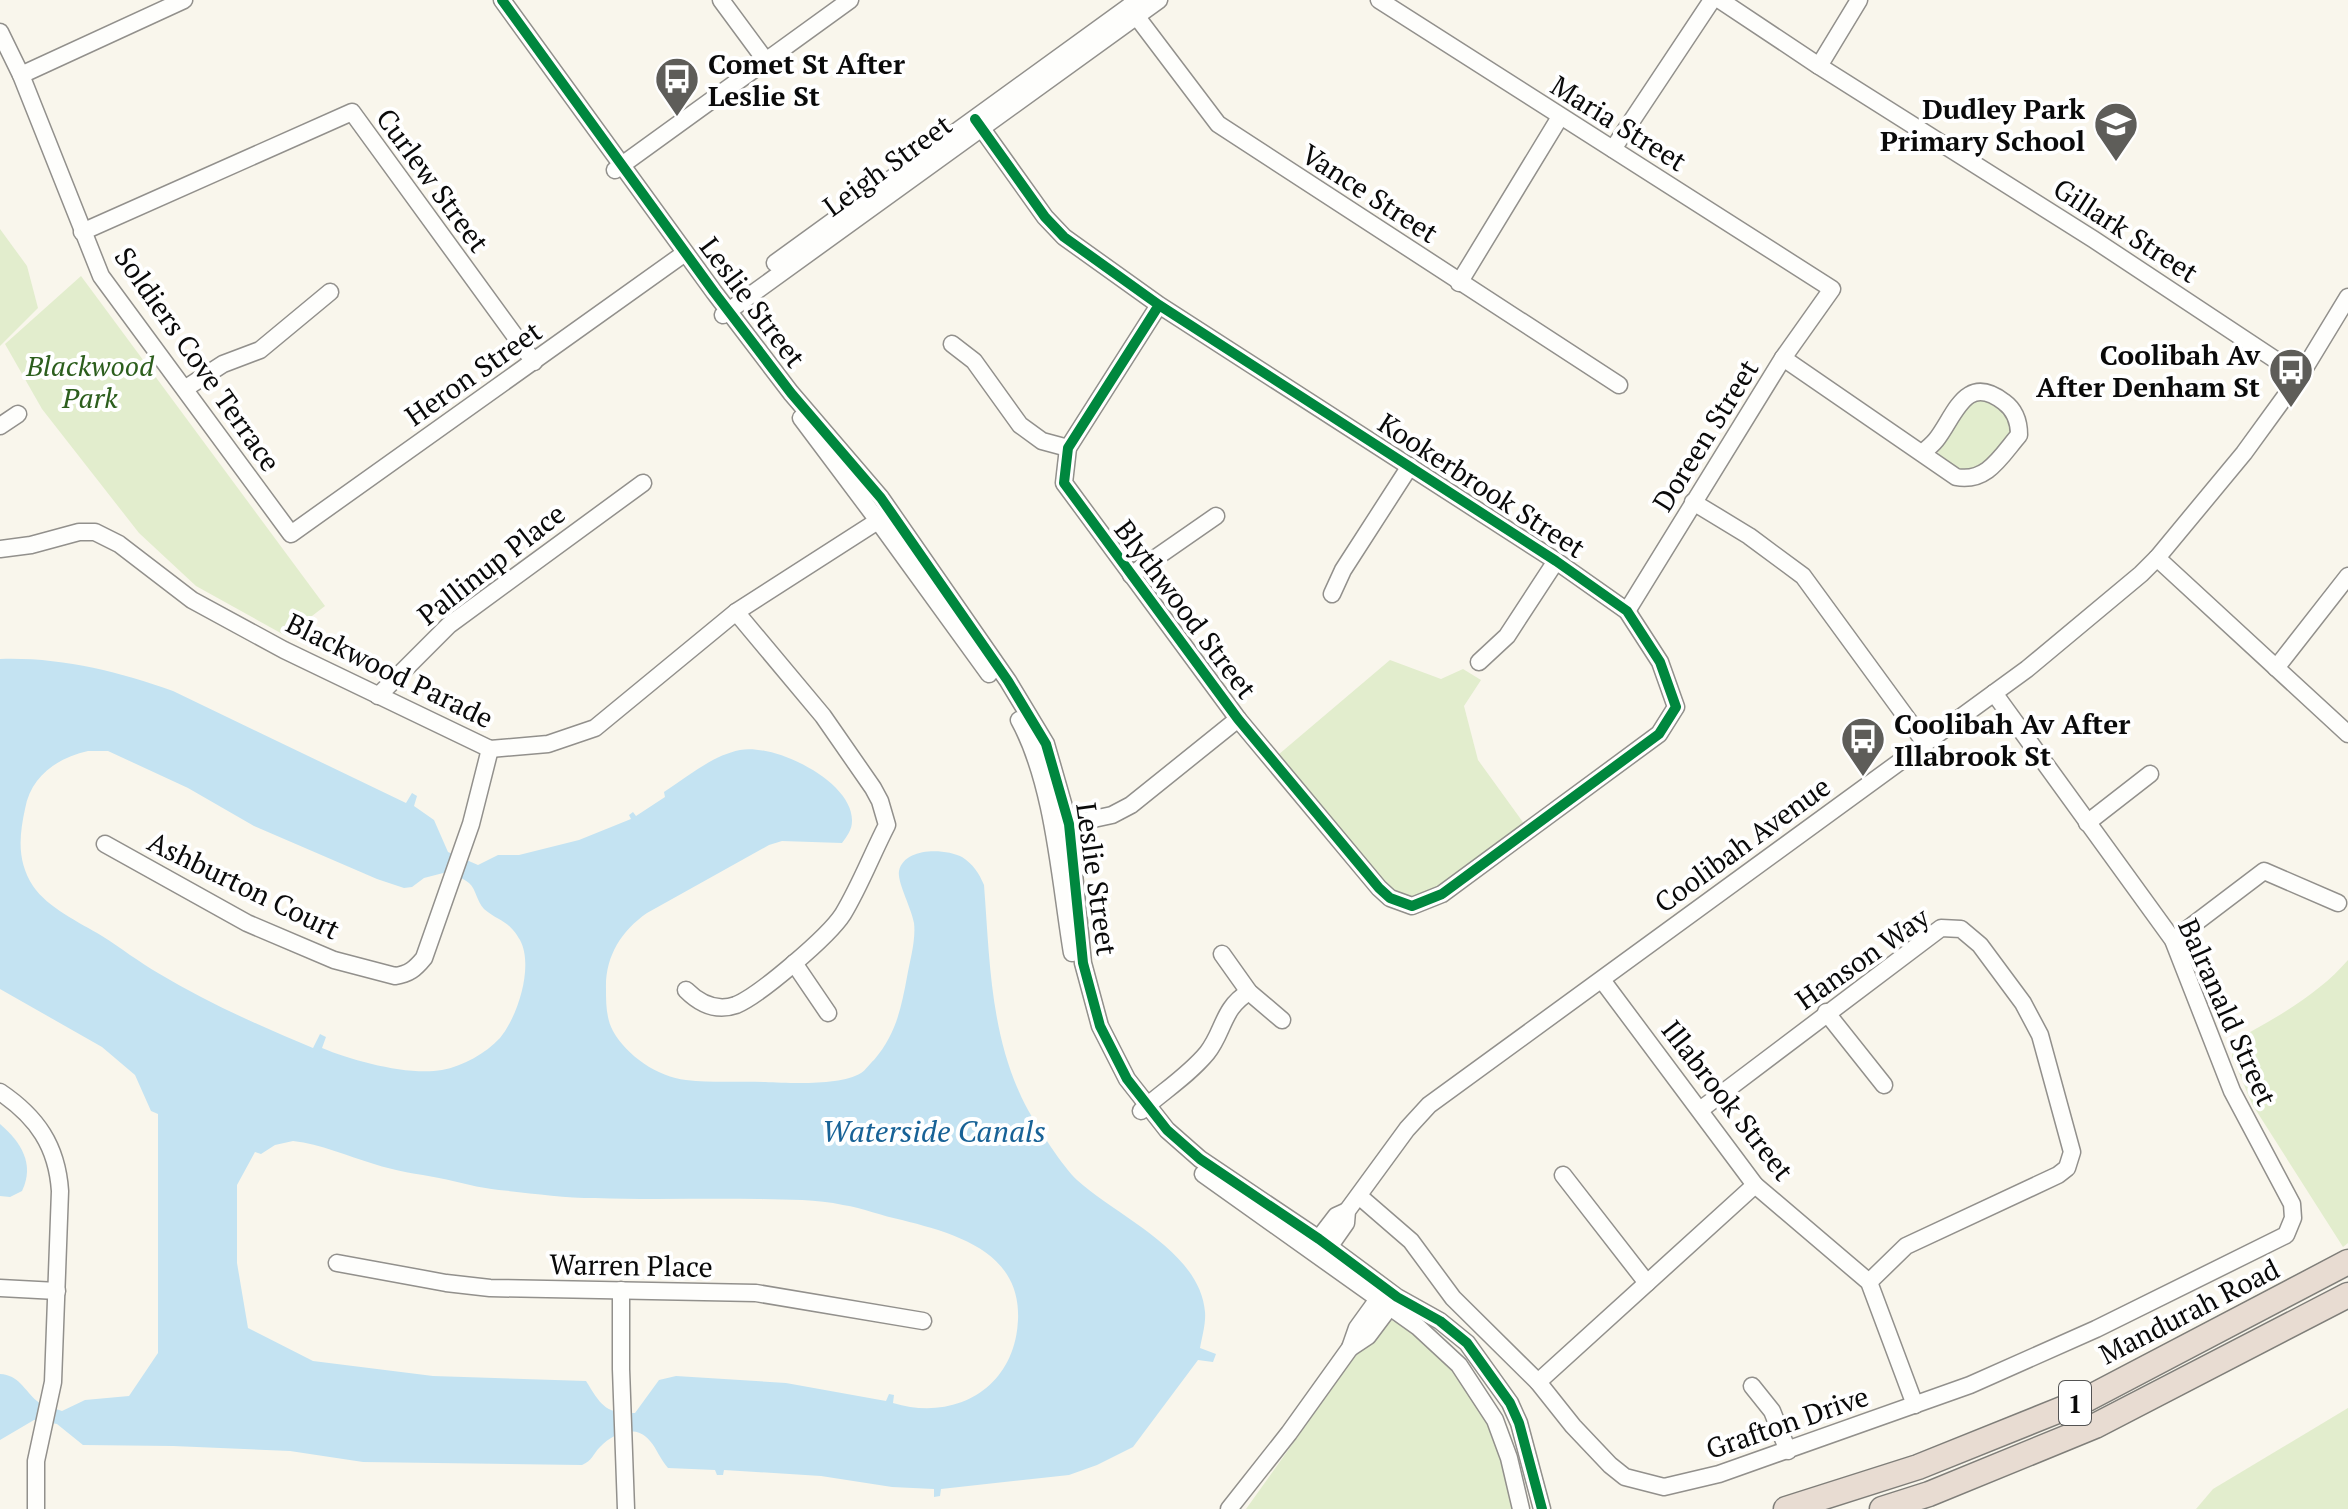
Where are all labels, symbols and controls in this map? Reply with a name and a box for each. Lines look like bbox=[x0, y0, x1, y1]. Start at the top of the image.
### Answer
place label: Comet St After Leslie St bbox=[708, 45, 905, 114]
bus stop icon: Comet St After Leslie St bbox=[653, 55, 701, 118]
street label: Maria Street bbox=[1544, 67, 1694, 180]
place label: Dudley Park Primary School bbox=[1880, 90, 2086, 159]
school or university icon: Dudley Park Primary School bbox=[2092, 100, 2140, 163]
street label: Curlew Street bbox=[368, 101, 498, 260]
street label: Leigh Street bbox=[815, 105, 959, 224]
street label: Vance Street bbox=[1295, 135, 1446, 251]
street label: Gillark Street bbox=[2047, 169, 2206, 291]
street label: Leslie Street bbox=[692, 229, 814, 375]
street label: Soldiers Cove Terrace bbox=[107, 240, 289, 478]
street label: Heron Street bbox=[397, 312, 549, 434]
place label: Coolibah Av After Denham St bbox=[2036, 336, 2261, 405]
bus stop icon: Coolibah Av After Denham St bbox=[2267, 346, 2315, 409]
park label: Blackwood Park bbox=[25, 347, 155, 416]
street label: Doreen Street bbox=[1644, 352, 1767, 518]
street label: Kookerbrook Street bbox=[1371, 404, 1593, 566]
street label: Pallinup Place bbox=[410, 495, 572, 633]
street label: Blythwood Street bbox=[1107, 512, 1266, 706]
street label: Blackwood Parade bbox=[280, 604, 500, 736]
place label: Coolibah Av After Illabrook St bbox=[1894, 705, 2130, 774]
bus stop icon: Coolibah Av After Illabrook St bbox=[1839, 715, 1887, 778]
street label: Coolibah Avenue bbox=[1647, 768, 1837, 920]
street label: Leslie Street bbox=[1068, 800, 1126, 958]
street label: Ashburton Court bbox=[142, 823, 347, 948]
street label: Hanson Way bbox=[1788, 898, 1937, 1018]
street label: Balranald Street bbox=[2170, 913, 2286, 1112]
street label: Illabrook Street bbox=[1654, 1012, 1803, 1188]
water label: Waterside Canals bbox=[822, 1111, 1046, 1151]
street label: Warren Place bbox=[549, 1245, 713, 1285]
street label: Mandurah Road bbox=[2093, 1250, 2285, 1372]
street label: Grafton Drive bbox=[1701, 1377, 1873, 1467]
road number: 1 bbox=[2059, 1381, 2091, 1425]

